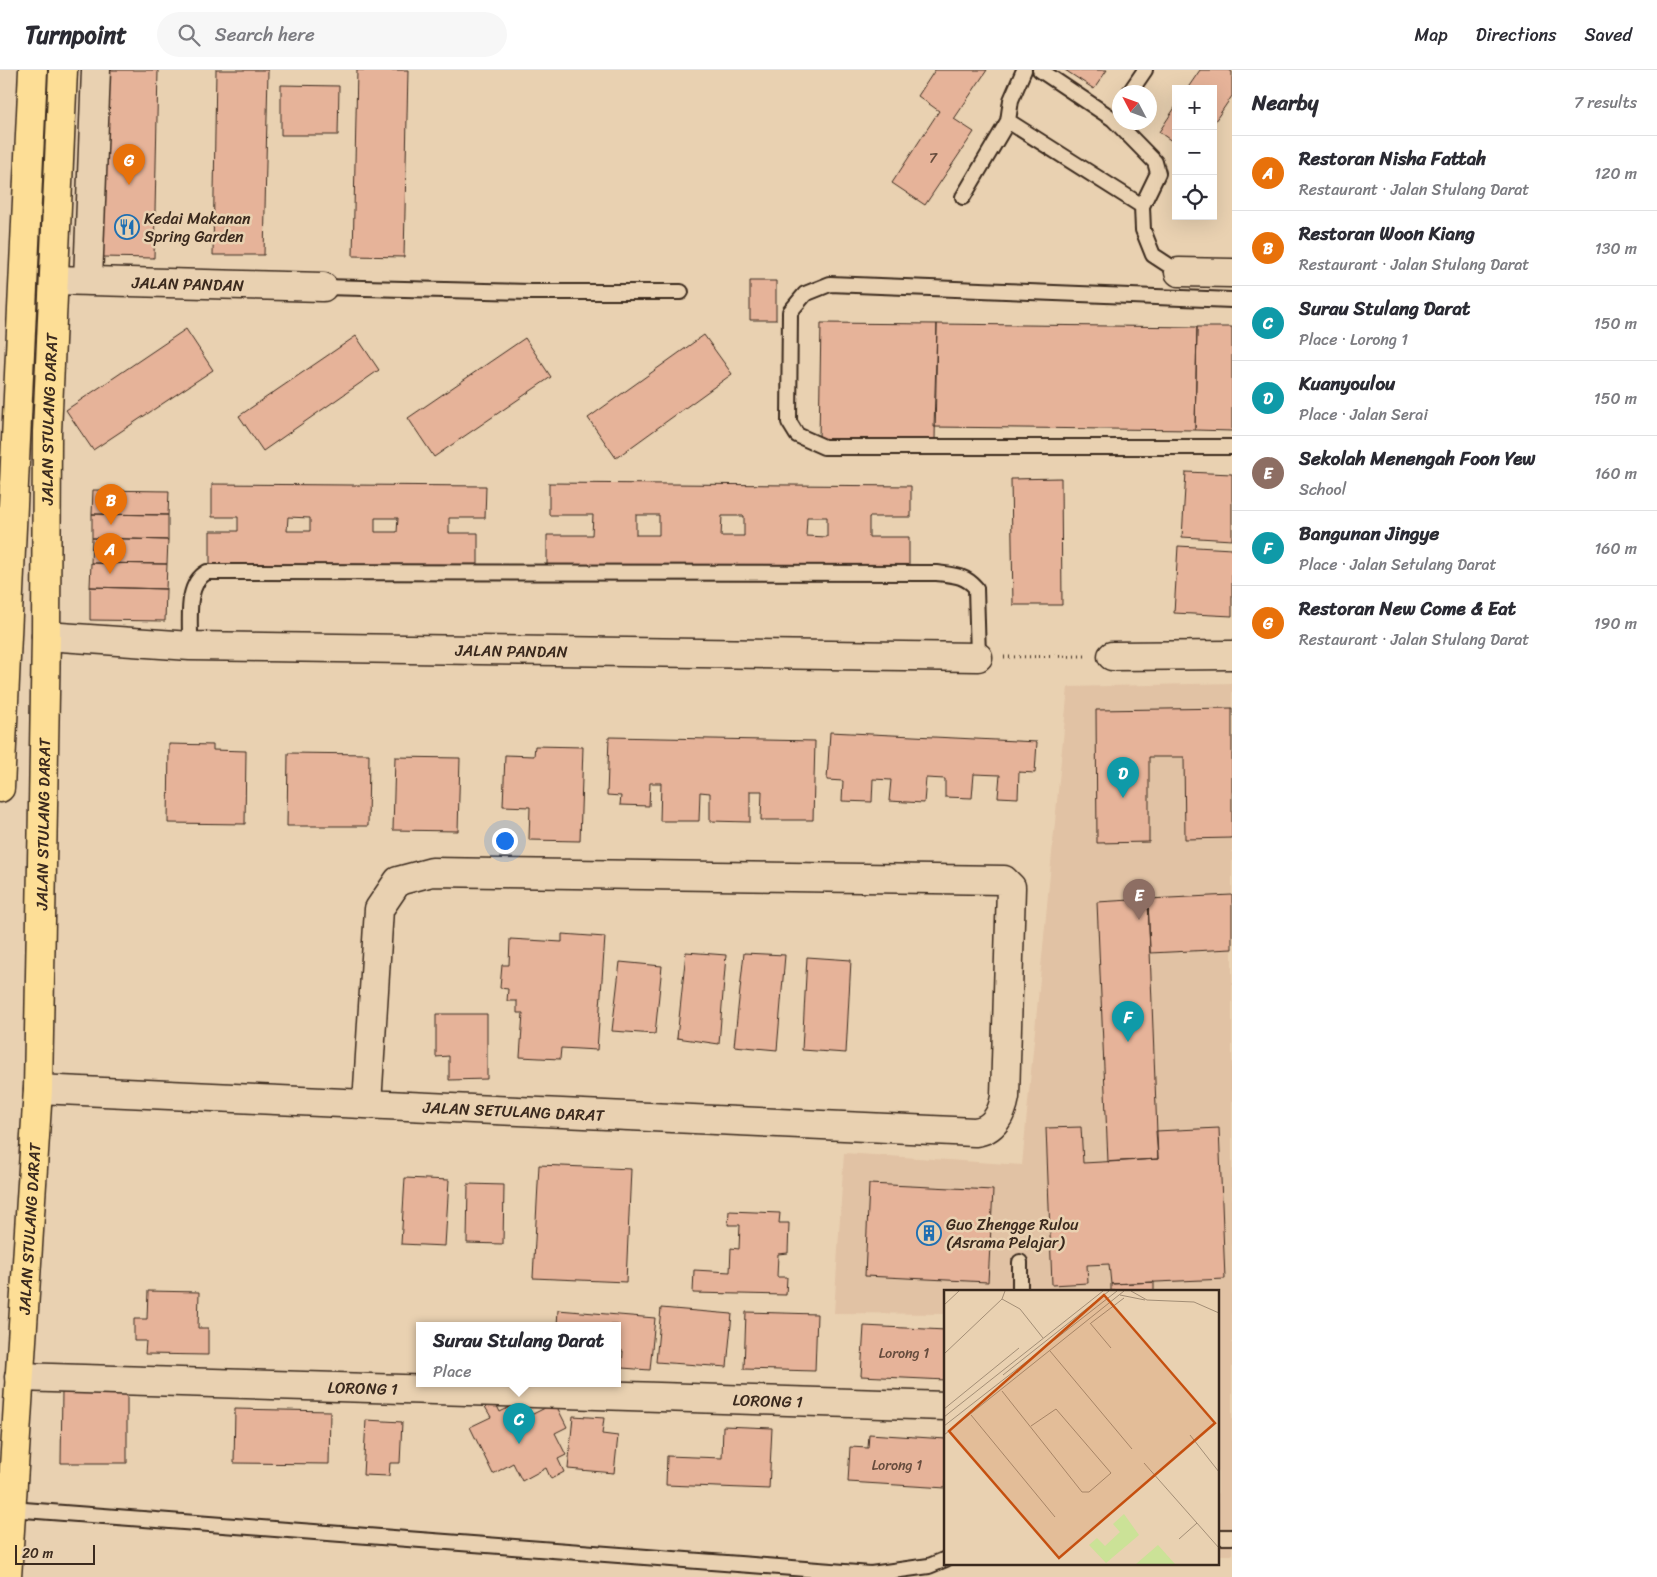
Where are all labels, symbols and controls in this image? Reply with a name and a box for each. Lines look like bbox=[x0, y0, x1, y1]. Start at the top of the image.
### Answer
search box bbox=[157, 12, 507, 57]
text: Turnpoint bbox=[25, 14, 127, 56]
text: Search here bbox=[215, 18, 315, 51]
text: Map bbox=[1415, 19, 1448, 51]
text: Directions bbox=[1476, 19, 1557, 51]
text: Saved bbox=[1585, 19, 1632, 51]
icon: search bbox=[175, 21, 203, 49]
text: Nearby bbox=[1252, 84, 1318, 122]
north arrow bbox=[1112, 85, 1157, 130]
map controls bbox=[1172, 85, 1217, 220]
button: + bbox=[1172, 85, 1217, 130]
text: 7 results bbox=[1574, 88, 1637, 117]
button: − bbox=[1172, 130, 1217, 175]
text: Restoran Nisha Fattah bbox=[1299, 142, 1486, 175]
pin: G bbox=[113, 144, 145, 185]
house number: 7 bbox=[929, 146, 938, 171]
text: A bbox=[1263, 159, 1273, 188]
text: 120 m bbox=[1594, 159, 1637, 188]
button: locate bbox=[1172, 175, 1217, 220]
text: Restaurant · Jalan Stulang Darat bbox=[1299, 175, 1529, 204]
place label: Kedai Makanan Spring Garden bbox=[144, 204, 251, 251]
restaurant icon: Kedai Makanan Spring Garden bbox=[114, 214, 140, 240]
text: Restoran Woon Kiang bbox=[1299, 217, 1475, 250]
text: B bbox=[1263, 234, 1273, 263]
text: 130 m bbox=[1595, 234, 1637, 263]
text: Restaurant · Jalan Stulang Darat bbox=[1299, 250, 1529, 279]
street label: JALAN PANDAN bbox=[130, 268, 244, 299]
text: Surau Stulang Darat bbox=[1299, 292, 1470, 325]
text: C bbox=[1263, 309, 1273, 338]
text: 150 m bbox=[1594, 309, 1637, 338]
text: Place · Lorong 1 bbox=[1299, 325, 1408, 354]
street label: JALAN STULANG DARAT bbox=[32, 331, 66, 506]
text: Kuanyoulou bbox=[1299, 367, 1395, 400]
text: D bbox=[1263, 384, 1273, 413]
text: 150 m bbox=[1594, 384, 1637, 413]
text: Place · Jalan Serai bbox=[1299, 400, 1428, 429]
text: Sekolah Menengah Foon Yew bbox=[1299, 442, 1535, 475]
text: E bbox=[1264, 459, 1272, 488]
text: 160 m bbox=[1594, 459, 1637, 488]
text: School bbox=[1299, 475, 1346, 504]
pin: B bbox=[95, 484, 127, 525]
text: Bangunan Jingye bbox=[1299, 517, 1439, 550]
pin: A bbox=[94, 533, 126, 574]
text: F bbox=[1264, 534, 1272, 563]
text: 160 m bbox=[1594, 534, 1637, 563]
text: Place · Jalan Setulang Darat bbox=[1299, 550, 1496, 579]
text: Restoran New Come & Eat bbox=[1299, 592, 1516, 625]
text: G bbox=[1263, 609, 1273, 638]
text: 190 m bbox=[1594, 609, 1637, 638]
text: Restaurant · Jalan Stulang Darat bbox=[1299, 625, 1529, 654]
street label: JALAN PANDAN bbox=[454, 635, 568, 666]
street label: JALAN STULANG DARAT bbox=[27, 736, 59, 911]
pin: D bbox=[1107, 757, 1139, 798]
your location bbox=[492, 828, 518, 854]
pin: E bbox=[1123, 879, 1155, 920]
pin: F bbox=[1112, 1001, 1144, 1042]
street label: JALAN SETULANG DARAT bbox=[421, 1092, 606, 1130]
street label: JALAN STULANG DARAT bbox=[9, 1141, 49, 1316]
place label: Guo Zhengge Rulou (Asrama Pelajar) bbox=[946, 1210, 1079, 1257]
building icon: Guo Zhengge Rulou (Asrama Pelajar) bbox=[916, 1220, 942, 1246]
inset map bbox=[944, 1290, 1220, 1564]
popup bbox=[416, 1322, 621, 1387]
text: Surau Stulang Darat bbox=[433, 1324, 604, 1357]
house number: Lorong 1 bbox=[879, 1341, 929, 1366]
text: Place bbox=[433, 1357, 471, 1386]
street label: LORONG 1 bbox=[327, 1372, 398, 1403]
street label: LORONG 1 bbox=[732, 1385, 803, 1416]
pin: C bbox=[503, 1403, 535, 1444]
house number: Lorong 1 bbox=[872, 1453, 922, 1478]
text: 20 m bbox=[22, 1541, 53, 1566]
scale bar bbox=[15, 1542, 95, 1565]

